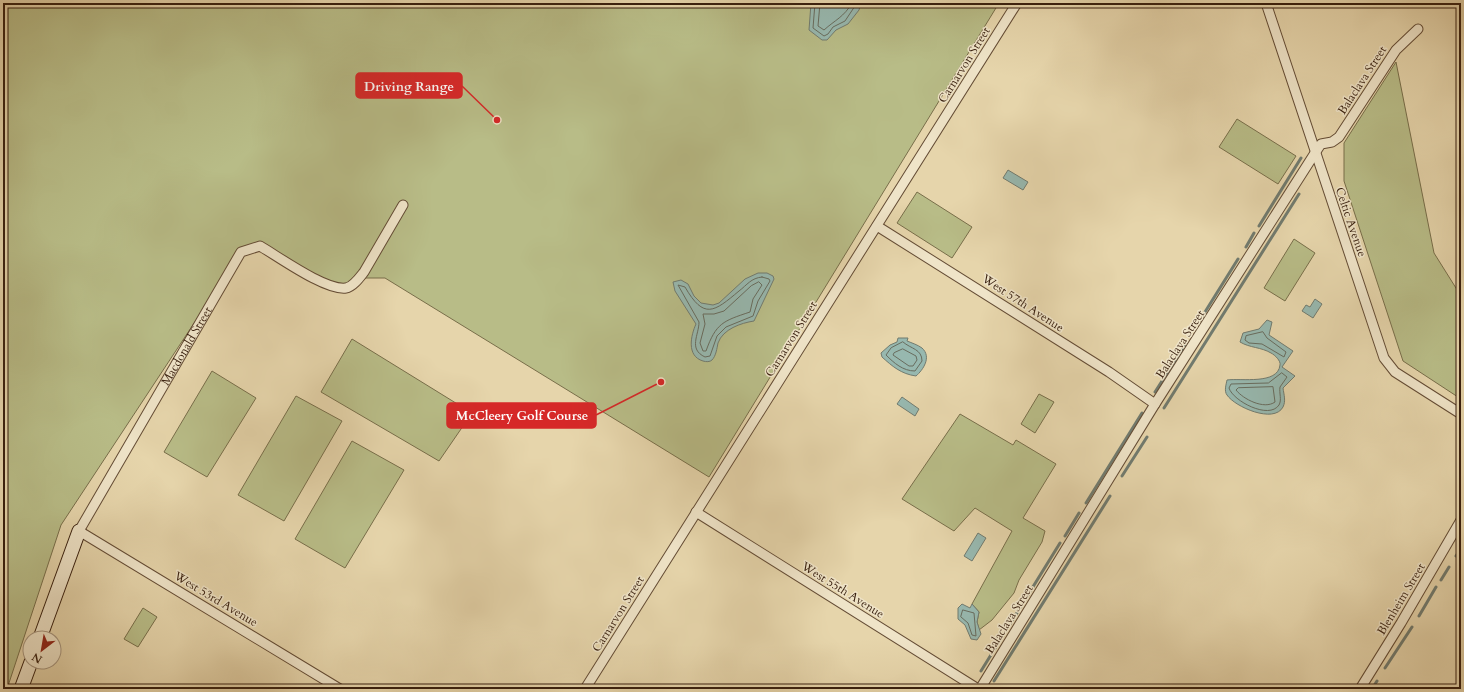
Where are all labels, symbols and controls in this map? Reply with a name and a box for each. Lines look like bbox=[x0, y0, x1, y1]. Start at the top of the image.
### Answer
street label: Carnarvon Street bbox=[934, 24, 994, 106]
street label: Balaclava Street bbox=[1334, 42, 1390, 117]
callout: Driving Range bbox=[356, 73, 462, 98]
text: Driving Range bbox=[364, 78, 454, 96]
street label: Celtic Avenue bbox=[1332, 185, 1370, 259]
street label: West 57th Avenue bbox=[978, 270, 1067, 335]
street label: Carnarvon Street bbox=[761, 298, 821, 380]
street label: Macdonald Street bbox=[157, 304, 216, 388]
street label: Balaclava Street bbox=[1152, 306, 1208, 381]
callout: McCleery Golf Course bbox=[447, 403, 596, 428]
text: McCleery Golf Course bbox=[456, 407, 588, 425]
street label: West 55th Avenue bbox=[798, 558, 887, 622]
street label: Blenheim Street bbox=[1373, 560, 1429, 638]
street label: West 53rd Avenue bbox=[170, 567, 261, 630]
street label: Carnarvon Street bbox=[588, 573, 648, 655]
street label: Balaclava Street bbox=[981, 581, 1037, 657]
north arrow bbox=[22, 630, 62, 670]
text: N bbox=[29, 649, 45, 667]

